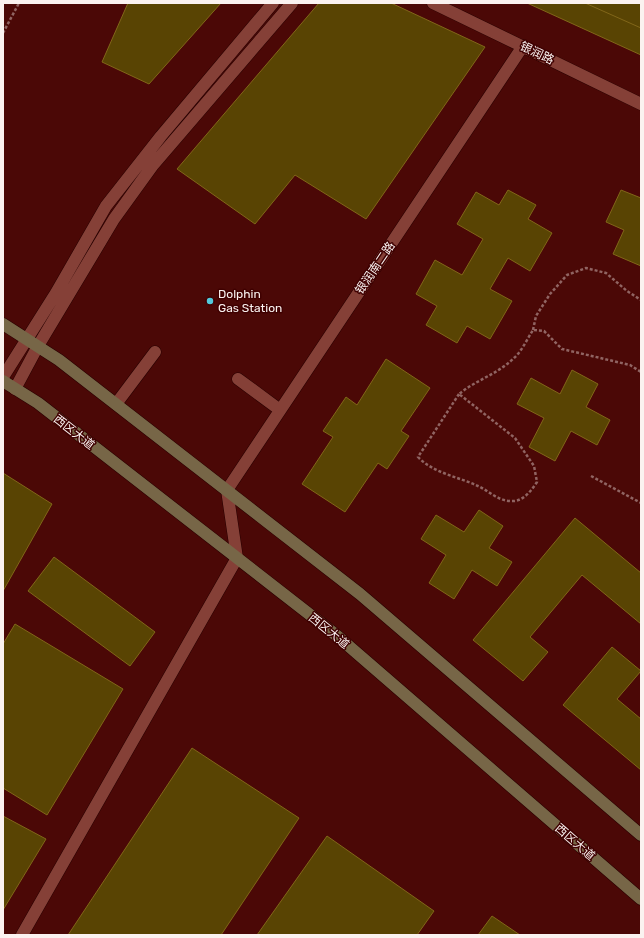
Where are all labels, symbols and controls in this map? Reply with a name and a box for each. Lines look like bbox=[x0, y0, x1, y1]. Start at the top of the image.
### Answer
street label: 银润路 bbox=[518, 39, 556, 67]
street label: 银润南二路 bbox=[352, 239, 398, 297]
place label: Dolphin Gas Station bbox=[218, 287, 282, 315]
marker: Dolphin Gas Station bbox=[205, 296, 215, 306]
street label: 西区大道 bbox=[51, 412, 97, 452]
street label: 西区大道 bbox=[306, 610, 352, 652]
street label: 西区大道 bbox=[552, 821, 598, 863]

